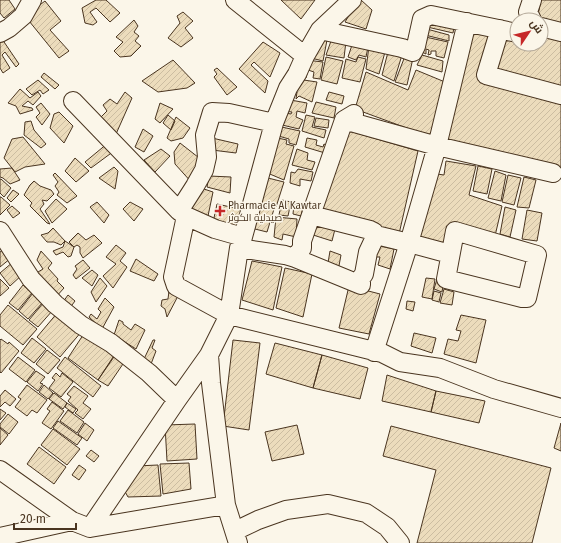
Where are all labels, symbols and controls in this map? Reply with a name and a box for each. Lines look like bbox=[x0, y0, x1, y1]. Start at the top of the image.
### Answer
north arrow bbox=[509, 12, 549, 52]
text: ش bbox=[527, 17, 546, 36]
place label: Pharmacie Al Kawtar صيدلية الكوثر bbox=[227, 200, 321, 224]
marker: Pharmacie Al Kawtar صيدلية الكوثر bbox=[215, 206, 225, 216]
scale bar bbox=[14, 505, 76, 531]
text: 20 m bbox=[20, 512, 46, 526]

